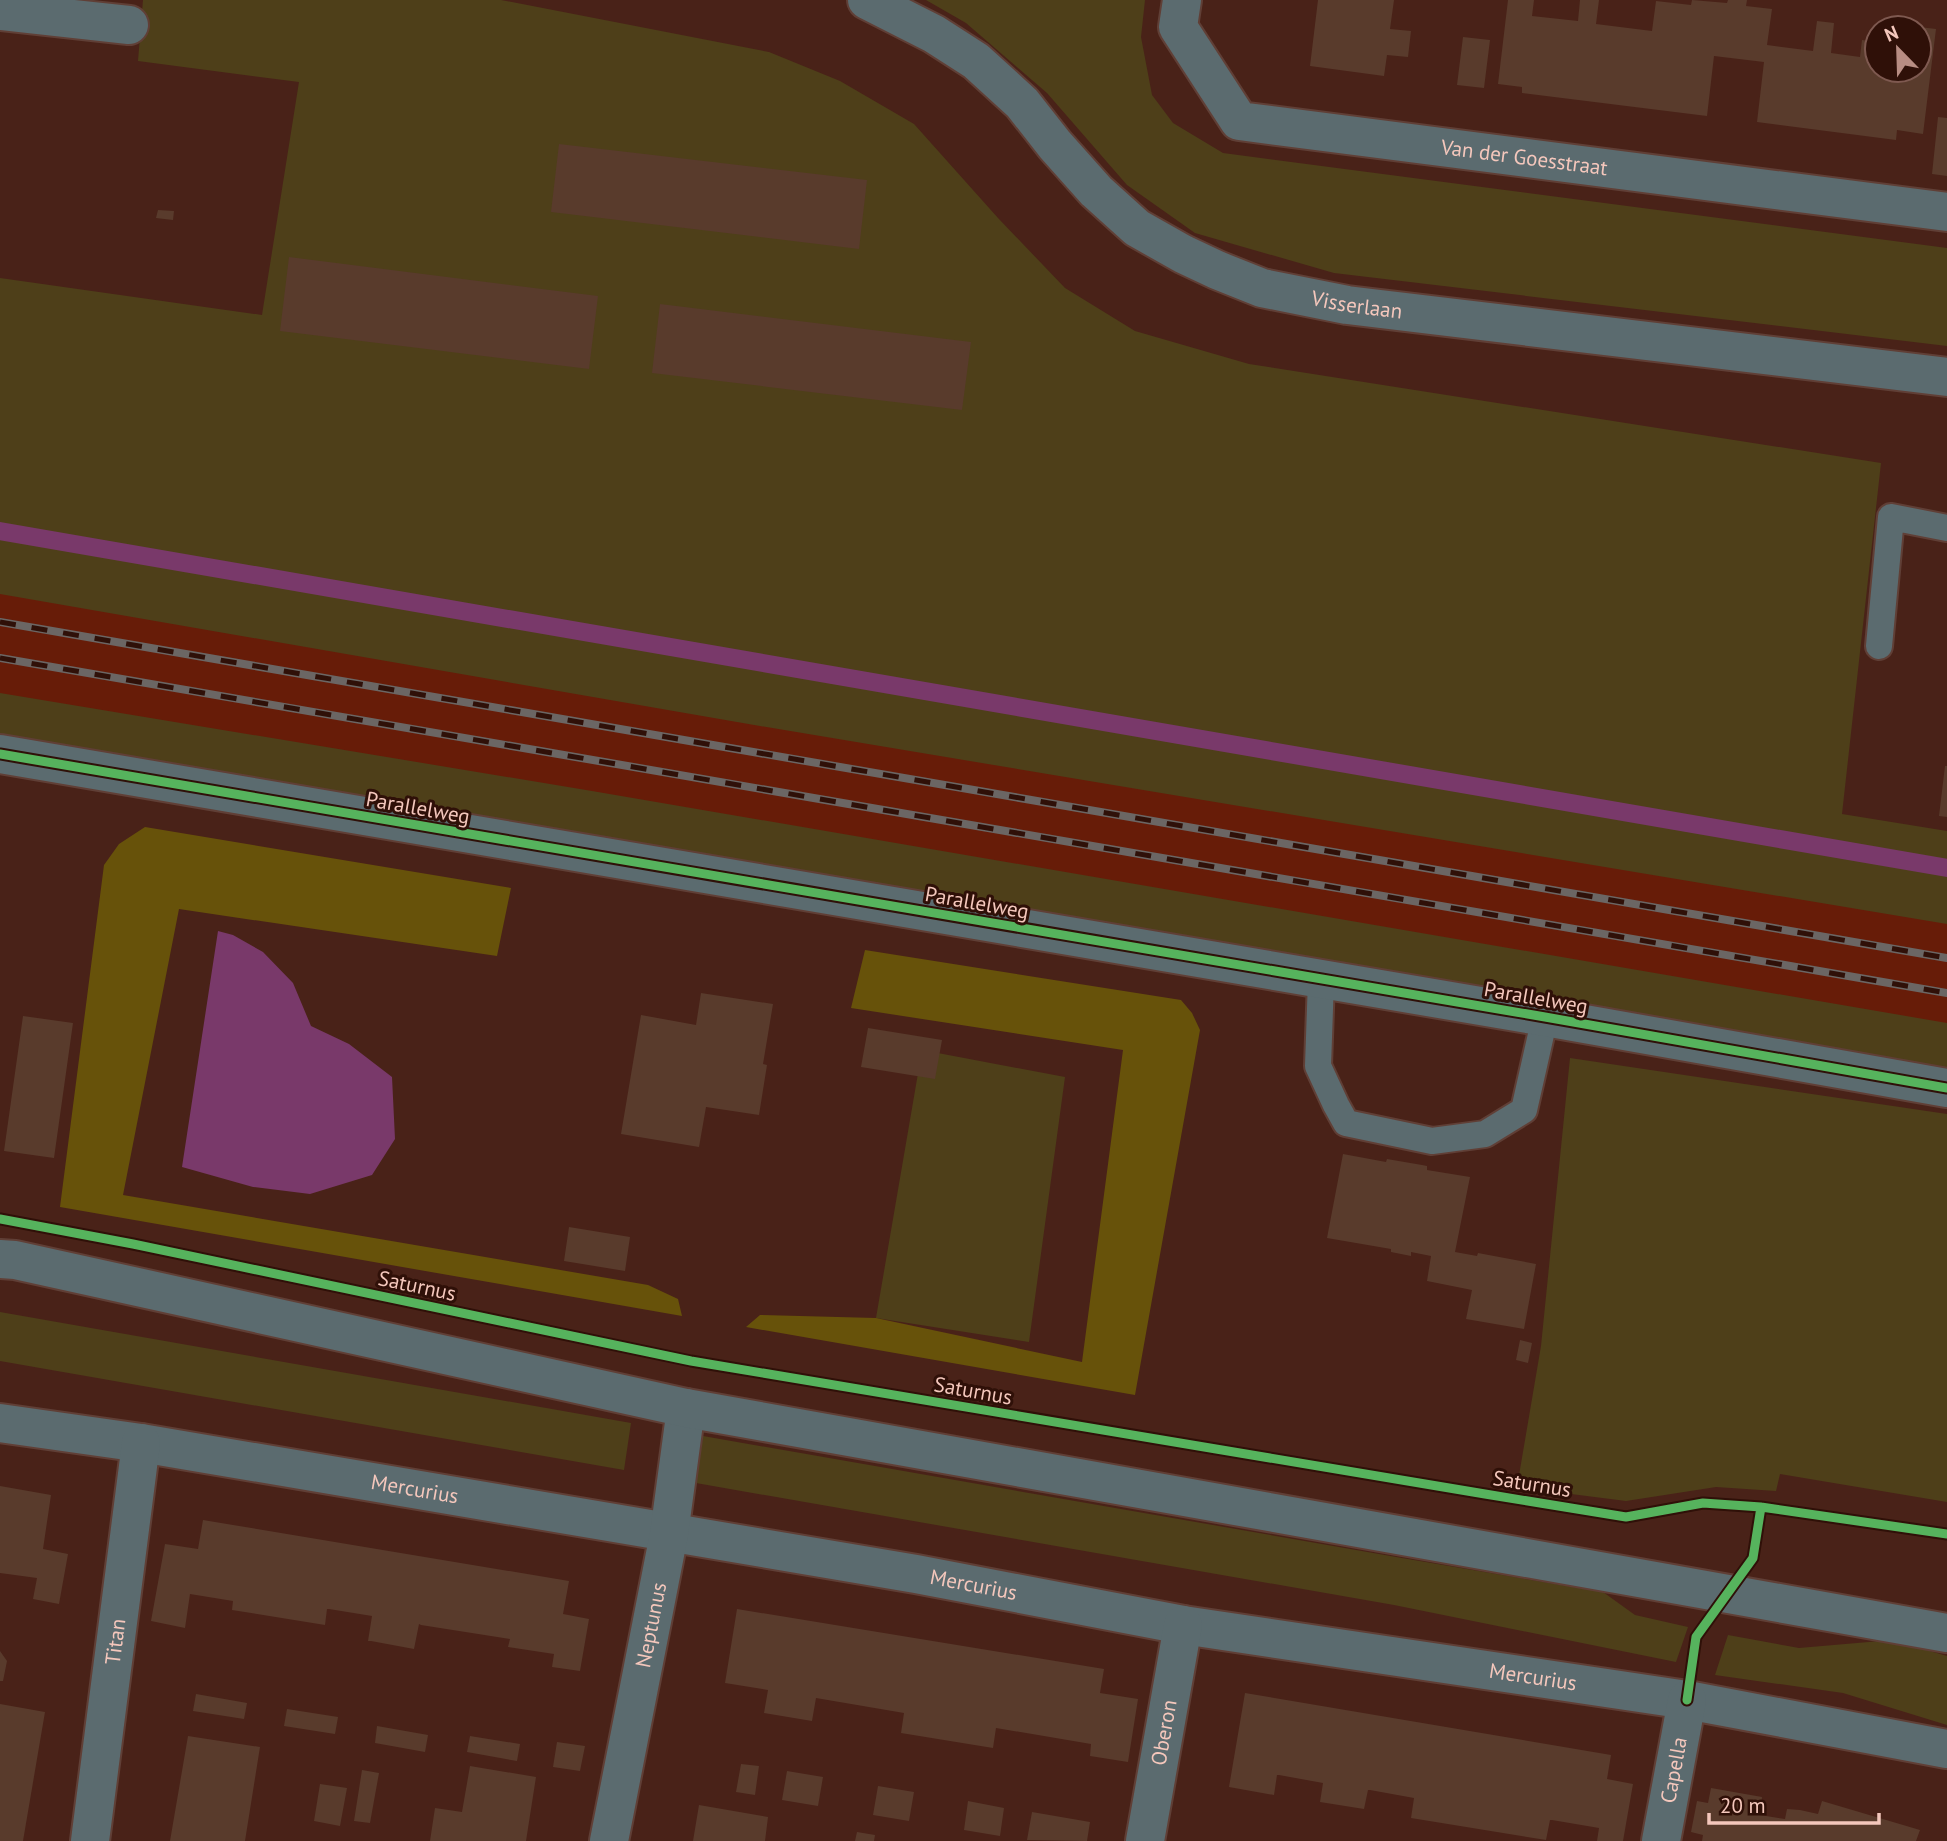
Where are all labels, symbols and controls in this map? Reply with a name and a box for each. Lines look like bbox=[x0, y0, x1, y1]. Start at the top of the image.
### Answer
north arrow bbox=[1863, 14, 1933, 84]
text: N bbox=[1881, 20, 1902, 47]
street label: Van der Goesstraat bbox=[1438, 133, 1609, 181]
street label: Visserlaan bbox=[1308, 284, 1404, 325]
street label: Parallelweg bbox=[364, 785, 472, 830]
street label: Parallelweg bbox=[923, 880, 1031, 925]
street label: Parallelweg bbox=[1482, 975, 1590, 1020]
street label: Saturnus bbox=[376, 1264, 458, 1307]
street label: Saturnus bbox=[932, 1370, 1014, 1411]
street label: Saturnus bbox=[1491, 1464, 1573, 1503]
street label: Mercurius bbox=[369, 1468, 461, 1509]
street label: Mercurius bbox=[928, 1563, 1019, 1606]
street label: Neptunus bbox=[629, 1580, 672, 1670]
street label: Titan bbox=[99, 1617, 131, 1666]
street label: Mercurius bbox=[1487, 1657, 1579, 1696]
street label: Oberon bbox=[1145, 1698, 1183, 1768]
street label: Capella bbox=[1654, 1735, 1693, 1805]
scale bar bbox=[1709, 1782, 1879, 1826]
text: 20 m bbox=[1720, 1792, 1766, 1819]

